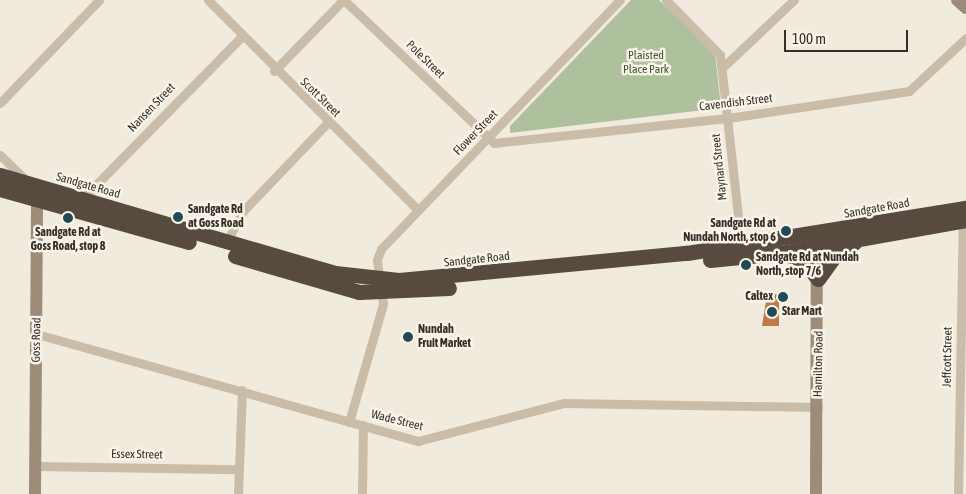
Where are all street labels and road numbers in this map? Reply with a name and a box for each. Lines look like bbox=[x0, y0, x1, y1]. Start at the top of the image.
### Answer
street label: Pole Street bbox=[403, 38, 447, 82]
street label: Scott Street bbox=[297, 75, 343, 121]
street label: Nansen Street bbox=[125, 81, 179, 135]
street label: Cavendish Street bbox=[699, 91, 773, 115]
street label: Flower Street bbox=[451, 107, 501, 159]
street label: Maynard Street bbox=[709, 133, 731, 201]
street label: Sandgate Road bbox=[54, 170, 122, 202]
street label: Sandgate Road bbox=[843, 196, 911, 222]
street label: Sandgate Road bbox=[443, 249, 511, 271]
street label: Goss Road bbox=[29, 317, 45, 363]
street label: Jeffcott Street bbox=[940, 327, 956, 387]
street label: Hamilton Road bbox=[811, 331, 827, 397]
street label: Wade Street bbox=[370, 408, 424, 434]
street label: Essex Street bbox=[111, 447, 163, 463]

